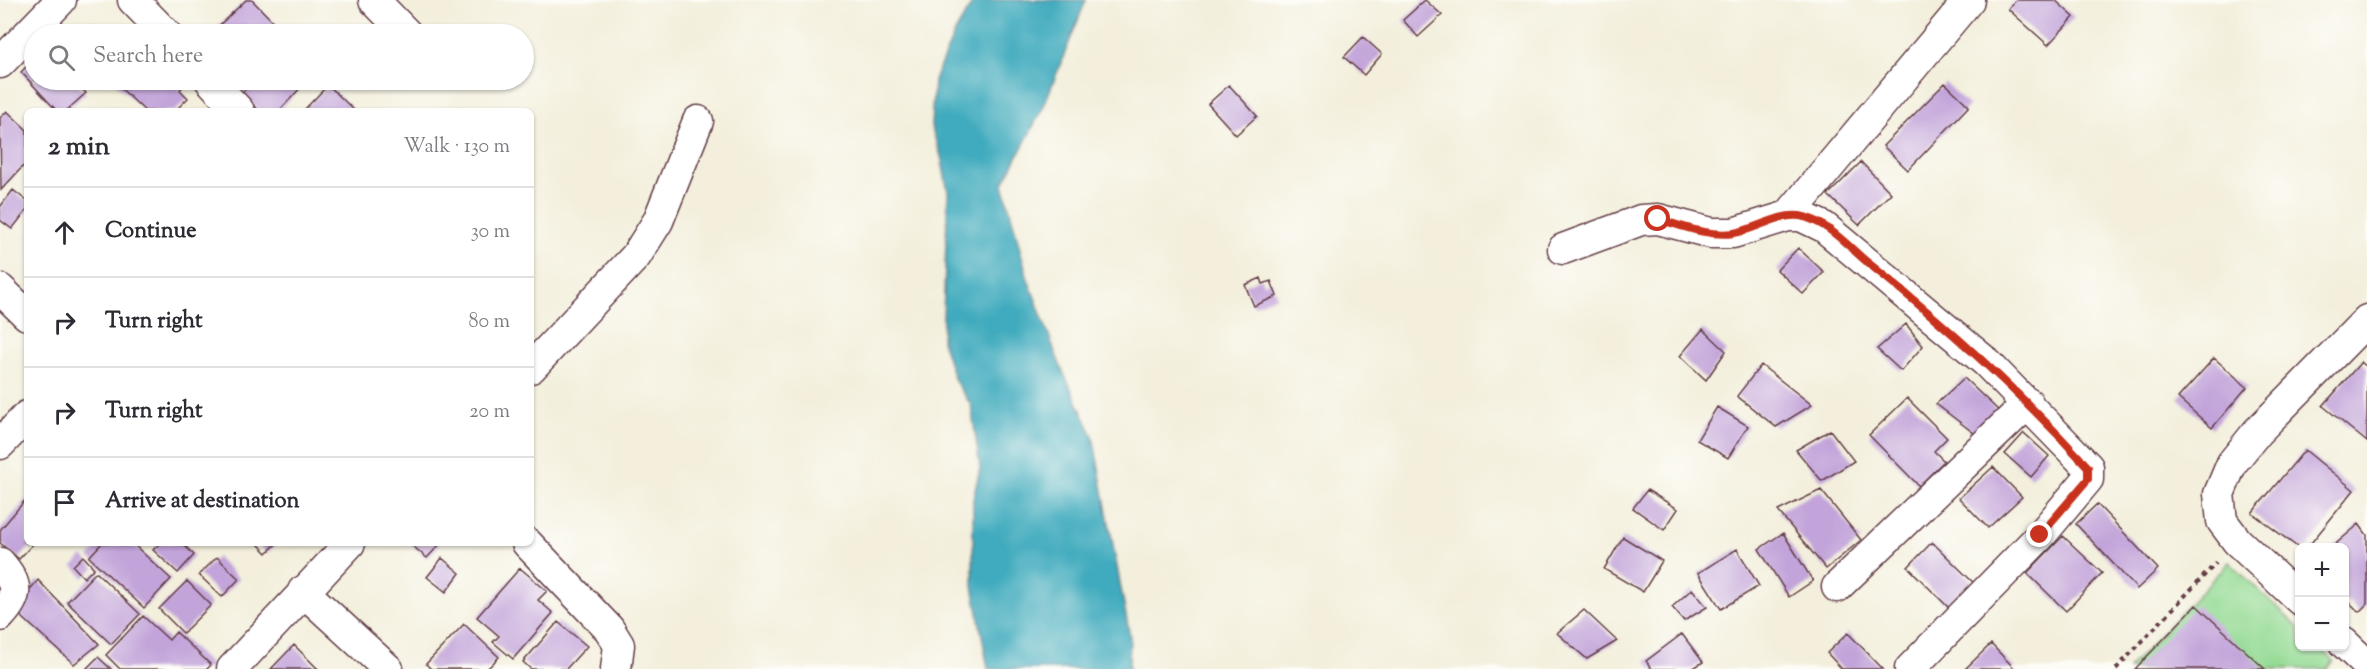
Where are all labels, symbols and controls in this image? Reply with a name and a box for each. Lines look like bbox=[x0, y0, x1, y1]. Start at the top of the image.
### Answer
search box bbox=[24, 24, 534, 90]
icon: search bbox=[45, 41, 78, 74]
text: Search here bbox=[93, 41, 203, 73]
text: 2 min bbox=[48, 129, 110, 166]
text: Walk · 130 m bbox=[403, 133, 510, 162]
route start bbox=[1644, 205, 1670, 231]
icon: ahead bbox=[48, 216, 81, 249]
text: Continue bbox=[105, 216, 196, 248]
text: 30 m bbox=[471, 218, 510, 247]
icon: right bbox=[48, 306, 81, 339]
text: Turn right bbox=[105, 306, 202, 338]
text: 80 m bbox=[469, 308, 510, 337]
icon: right bbox=[48, 396, 81, 429]
text: Turn right bbox=[105, 396, 202, 428]
text: 20 m bbox=[469, 398, 510, 427]
icon: arrive bbox=[48, 486, 81, 519]
text: Arrive at destination bbox=[105, 486, 300, 518]
route end bbox=[2026, 521, 2052, 547]
map controls bbox=[2295, 543, 2349, 651]
button: + bbox=[2295, 543, 2349, 597]
button: − bbox=[2295, 597, 2349, 651]

